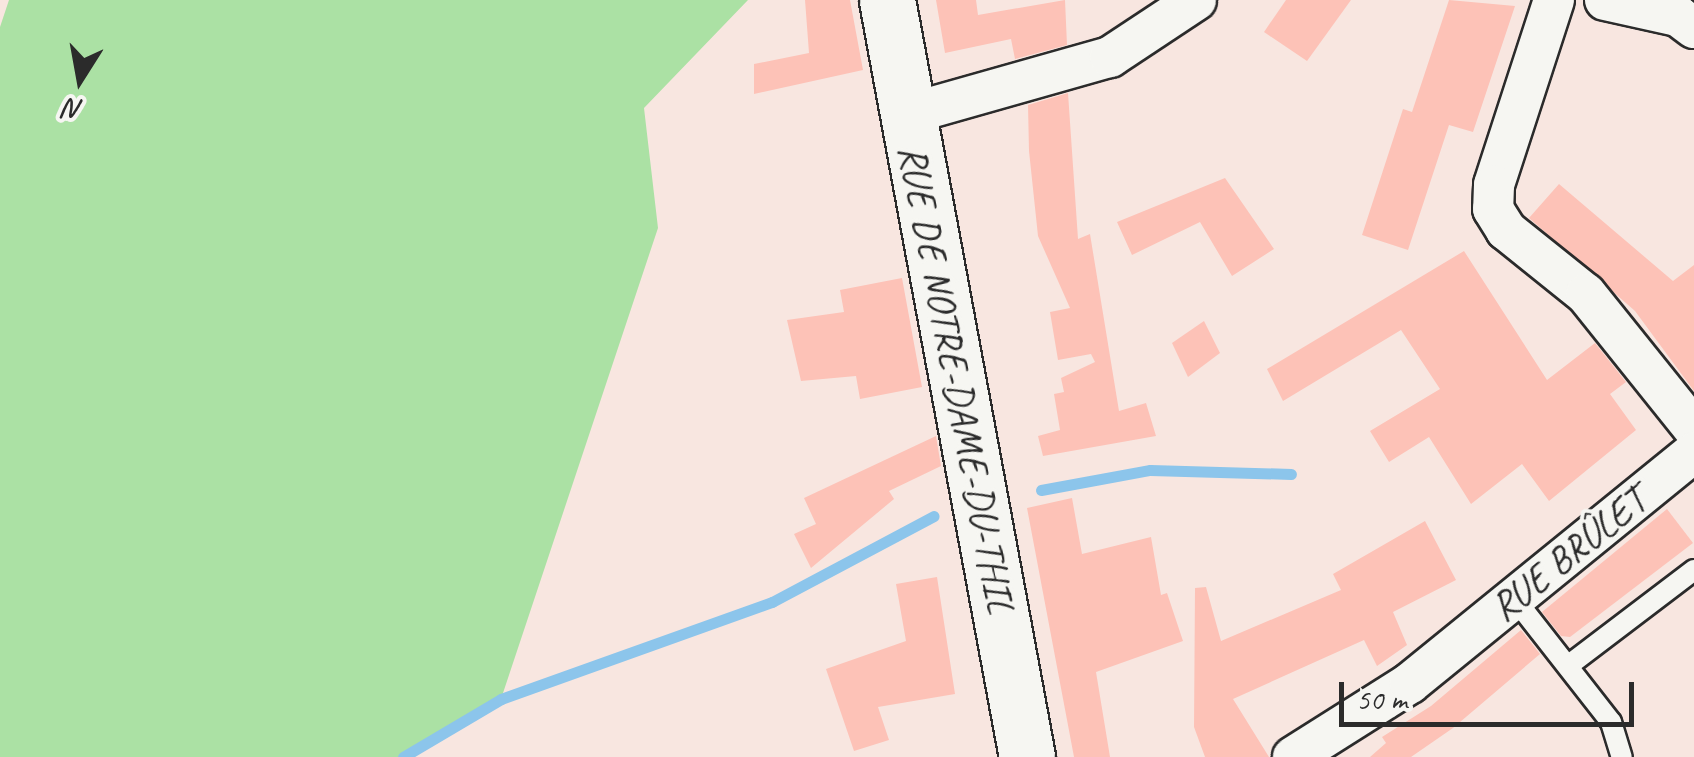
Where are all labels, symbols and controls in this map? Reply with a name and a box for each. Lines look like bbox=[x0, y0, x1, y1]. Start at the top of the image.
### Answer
north arrow bbox=[30, 30, 130, 130]
text: N bbox=[62, 91, 86, 129]
street label: RUE DE NOTRE-DAME-DU-THIL bbox=[888, 141, 1026, 617]
street label: RUE BRÛLET bbox=[1480, 476, 1656, 632]
scale bar bbox=[1344, 662, 1639, 724]
text: 50 m bbox=[1356, 680, 1407, 718]

